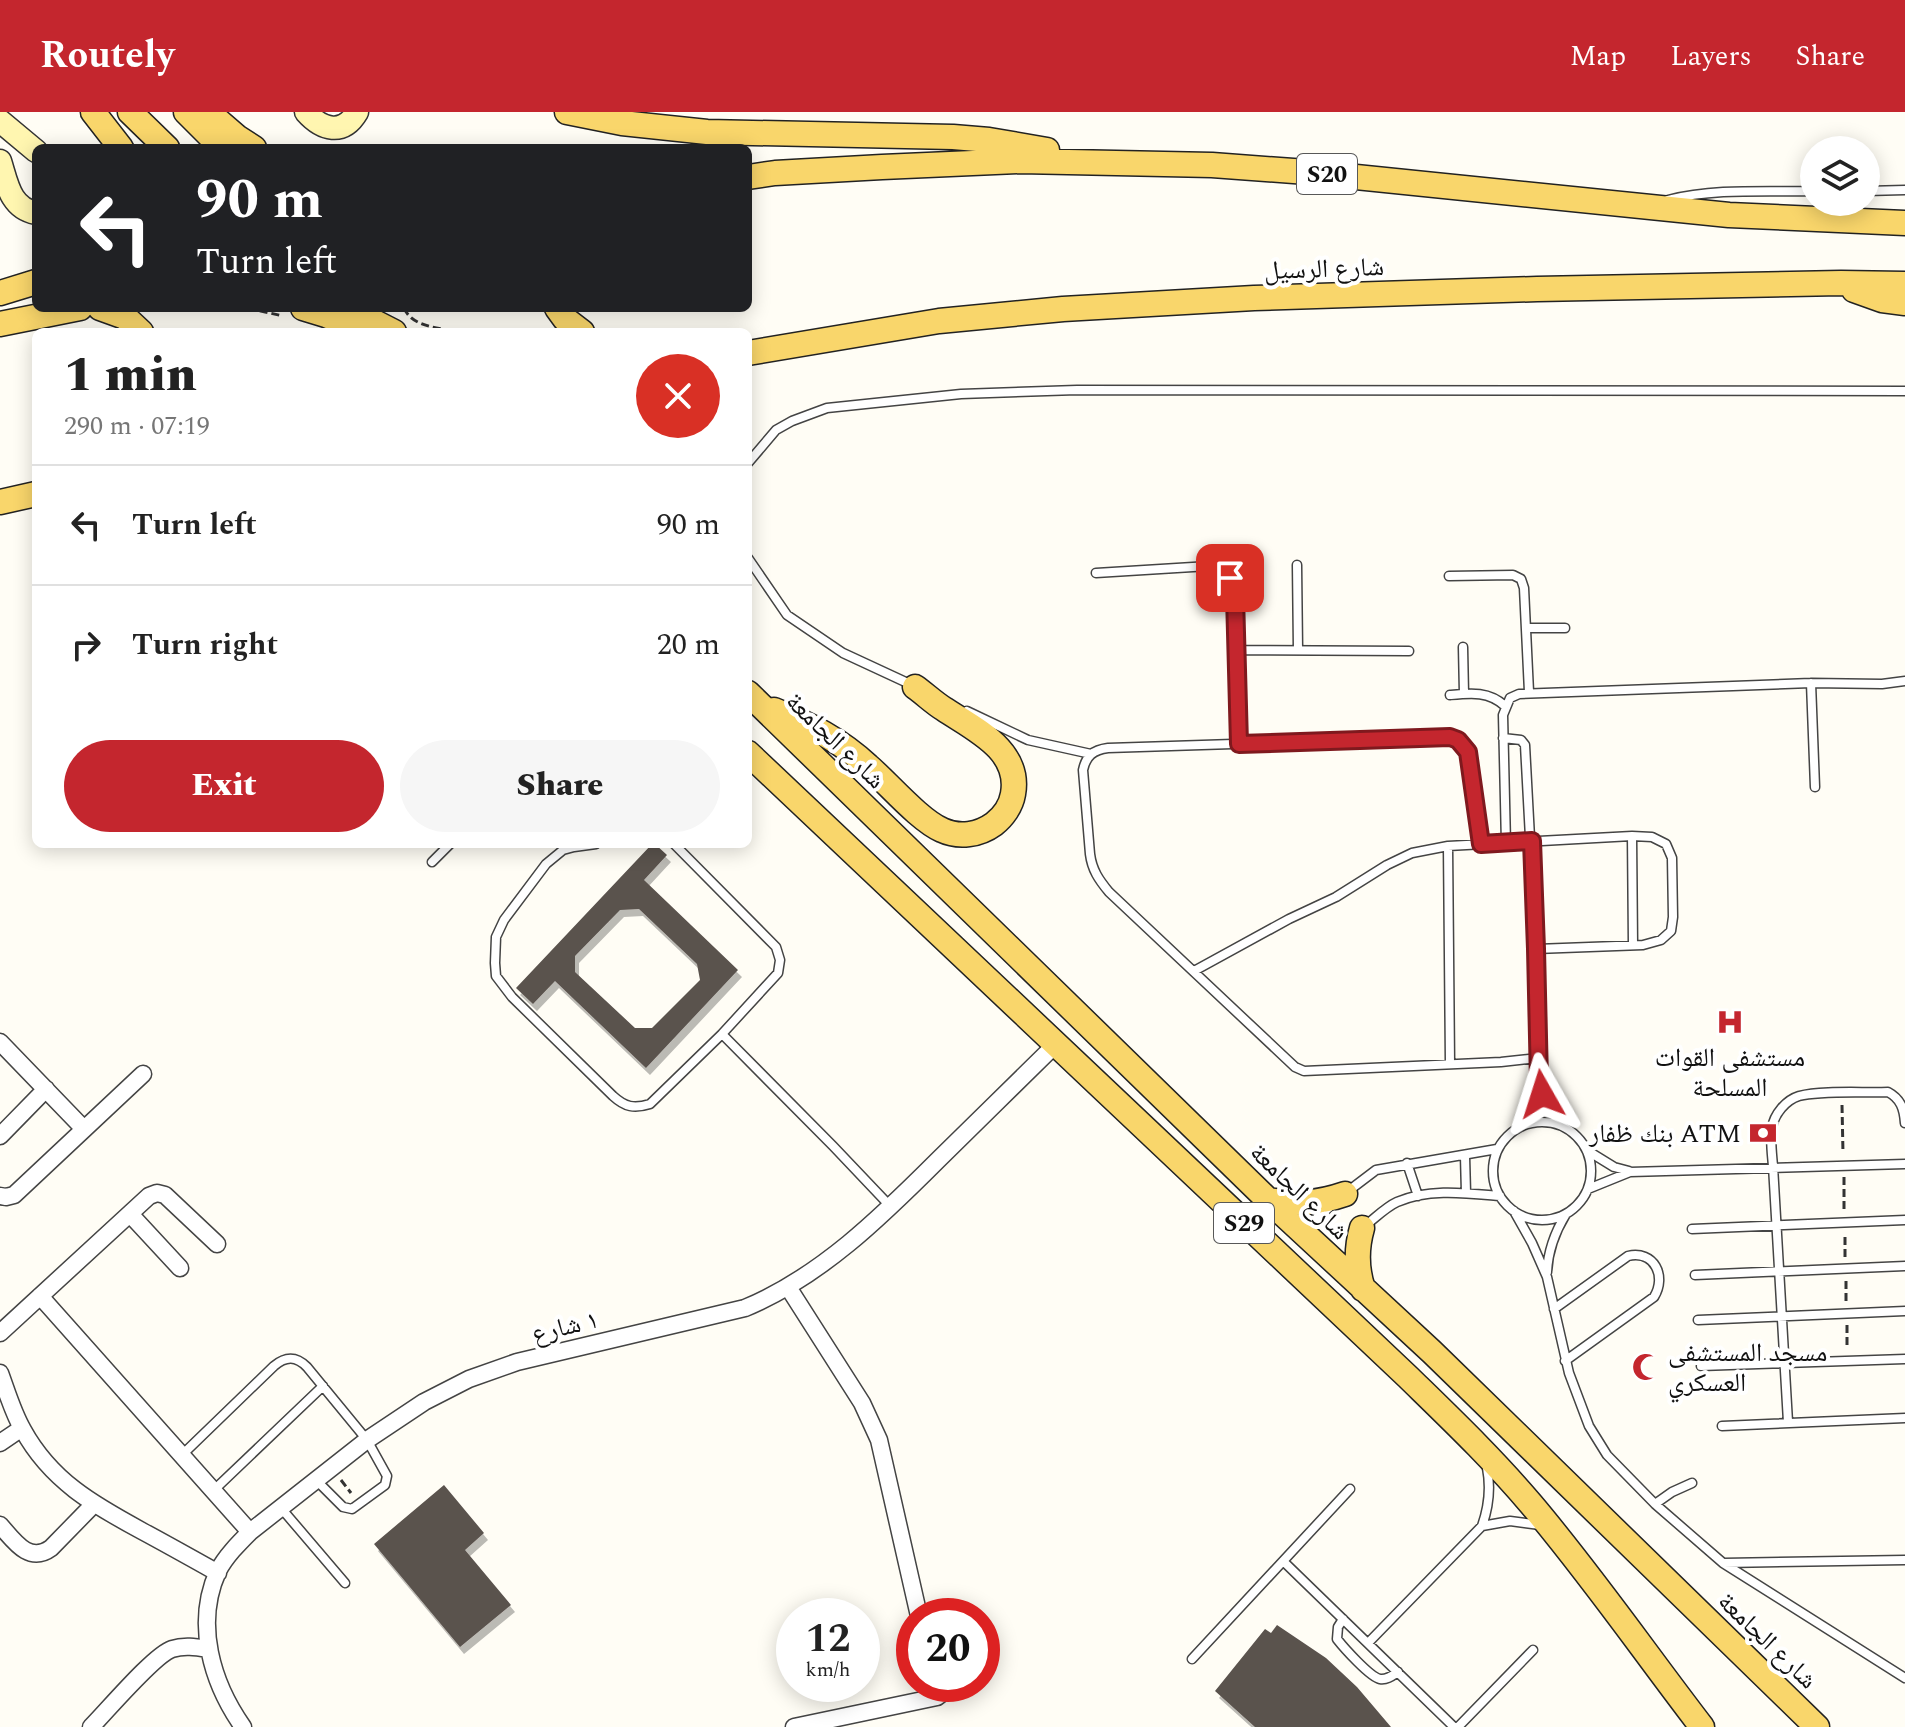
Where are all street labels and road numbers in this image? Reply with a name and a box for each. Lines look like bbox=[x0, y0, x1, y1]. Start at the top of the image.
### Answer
road number: S20 bbox=[1297, 154, 1357, 194]
street label: شارع الرسيل bbox=[1263, 247, 1385, 291]
street label: شارع الجامعة bbox=[776, 683, 894, 799]
street label: شارع الجامعة bbox=[1240, 1134, 1358, 1250]
road number: S29 bbox=[1214, 1203, 1274, 1243]
street label: ١ شارع bbox=[528, 1300, 603, 1354]
street label: شارع الجامعة bbox=[1708, 1583, 1826, 1699]

